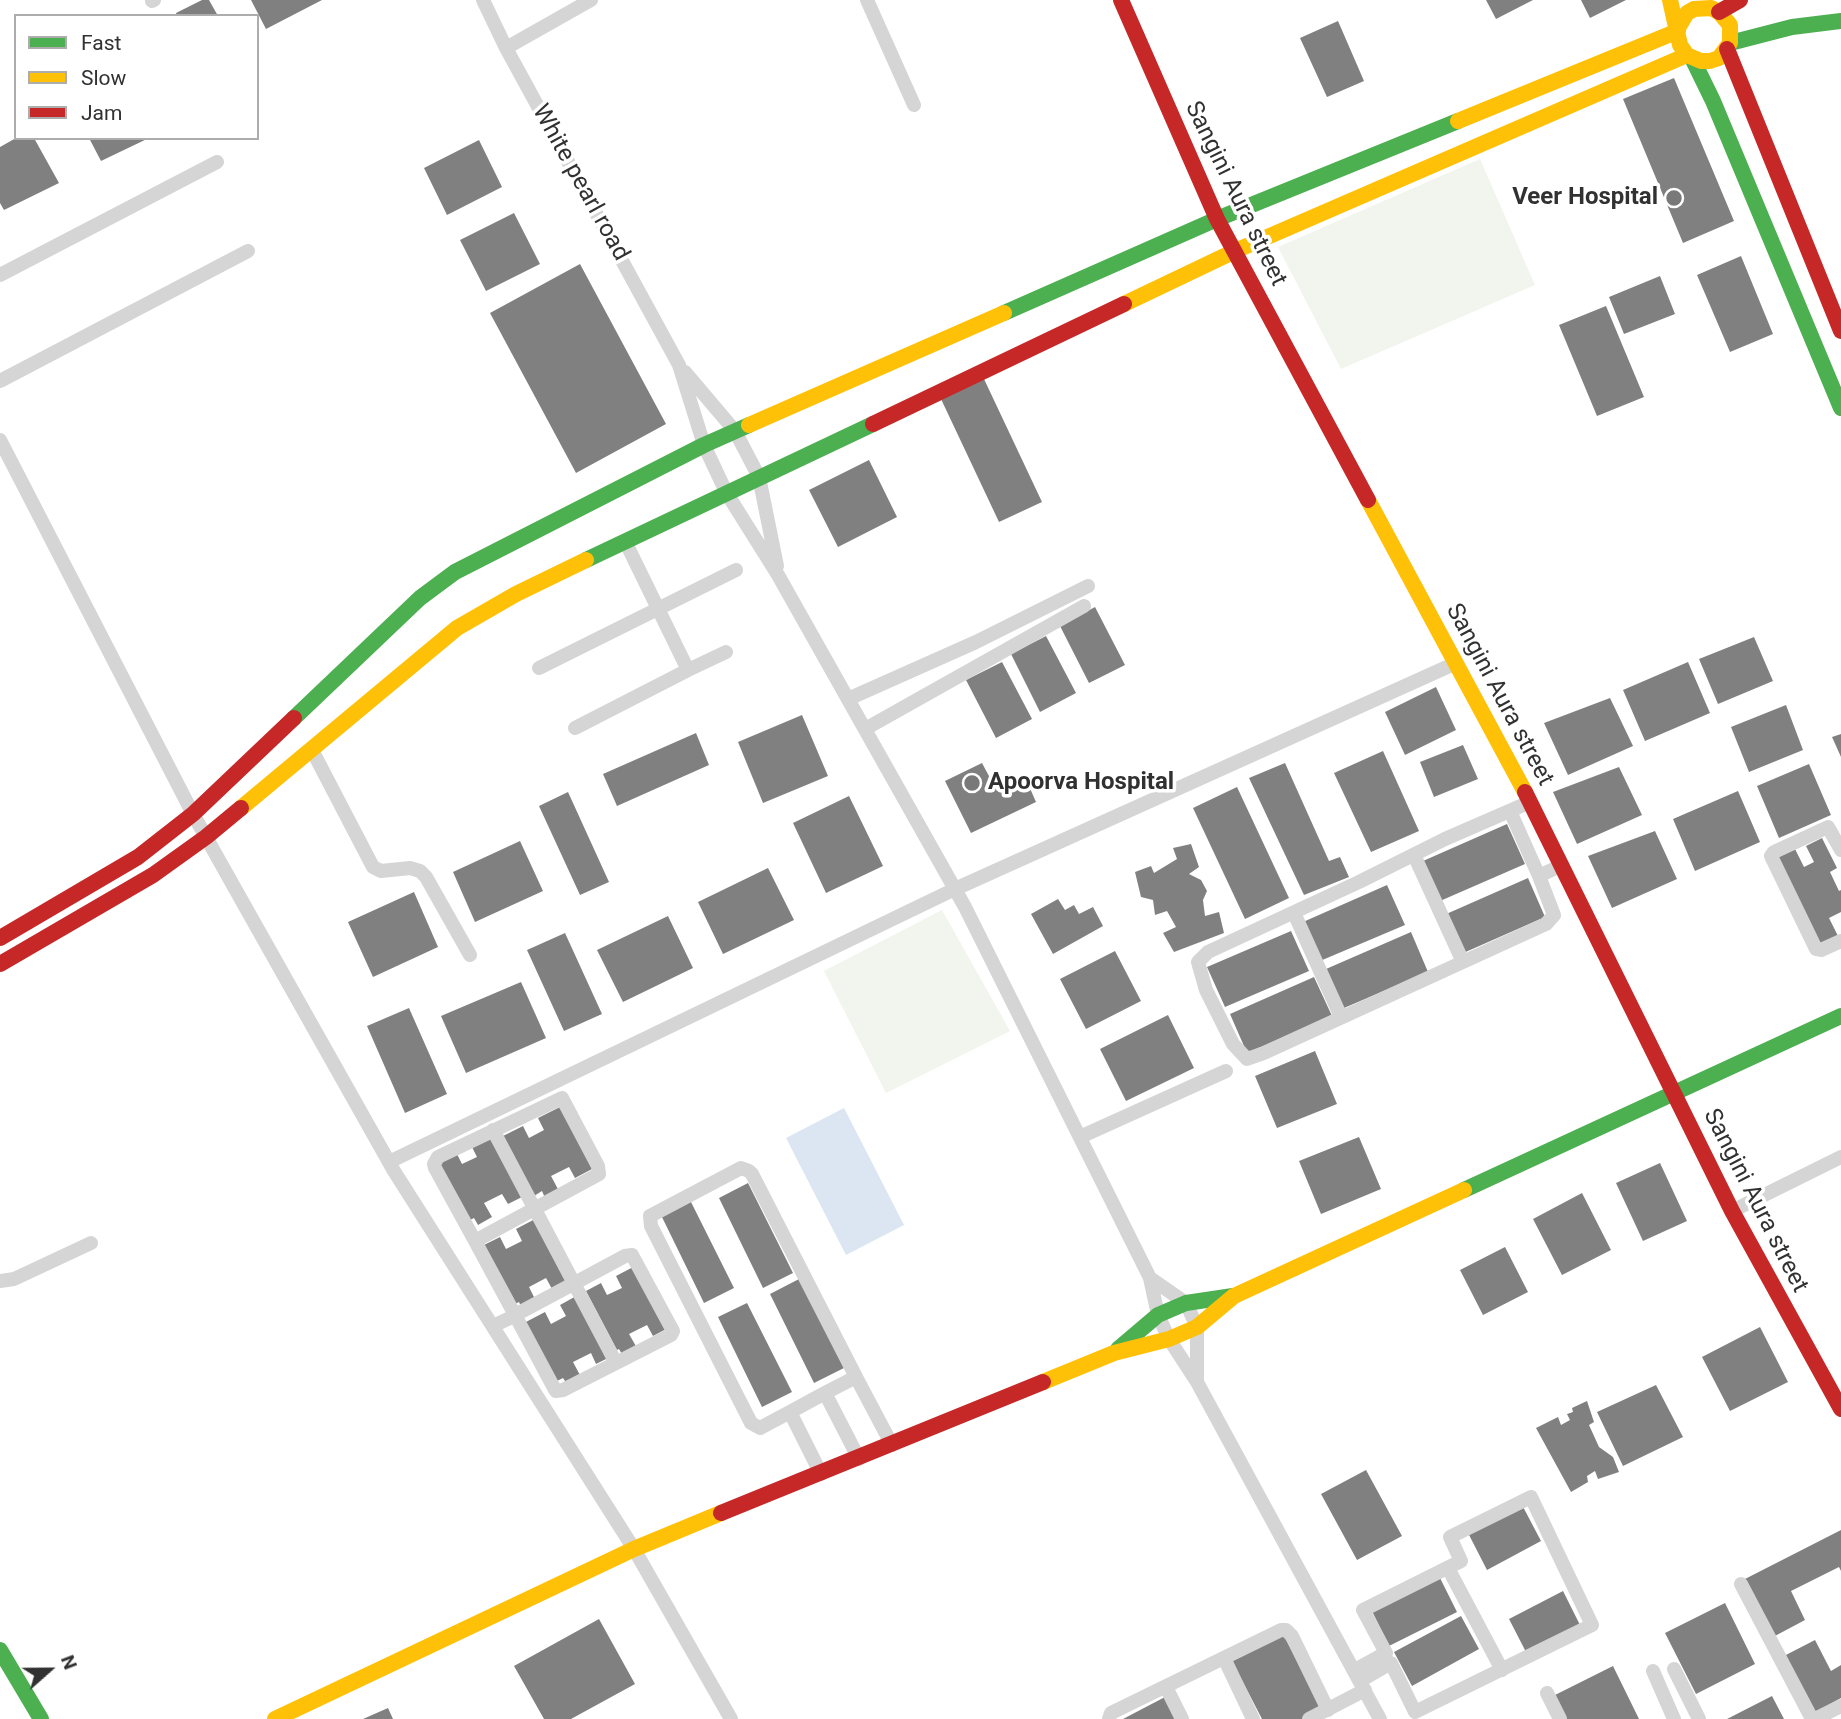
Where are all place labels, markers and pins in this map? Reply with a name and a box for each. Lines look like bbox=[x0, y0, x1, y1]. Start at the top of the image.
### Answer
place label: Veer Hospital bbox=[1512, 184, 1658, 212]
marker: Veer Hospital bbox=[1664, 188, 1684, 208]
place label: Apoorva Hospital bbox=[988, 769, 1174, 797]
marker: Apoorva Hospital bbox=[962, 773, 982, 793]

